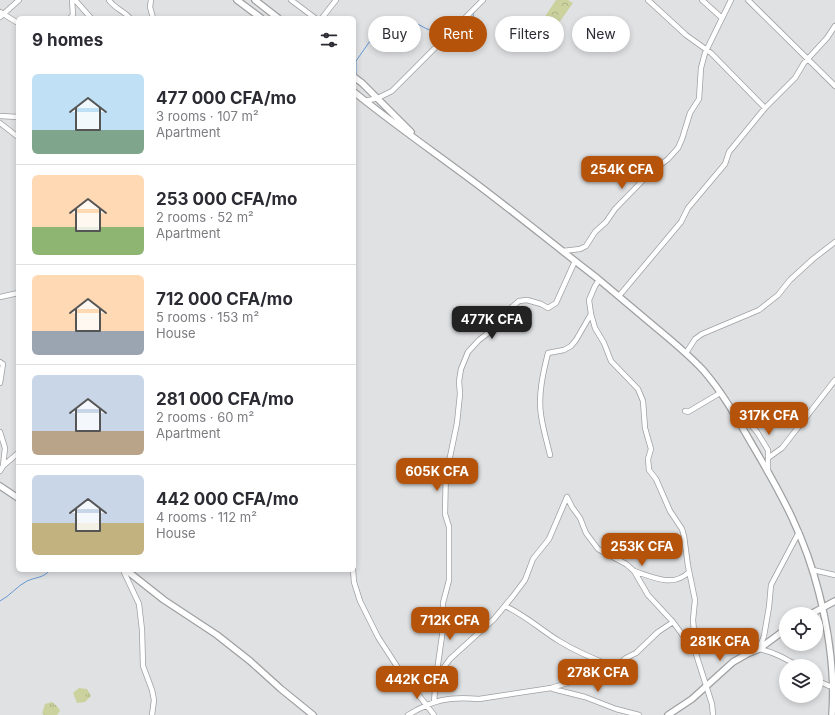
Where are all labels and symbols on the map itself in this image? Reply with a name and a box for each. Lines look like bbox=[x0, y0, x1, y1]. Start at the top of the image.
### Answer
pin: 254K CFA bbox=[581, 156, 663, 190]
pin: 477K CFA bbox=[451, 306, 533, 340]
pin: 317K CFA bbox=[728, 402, 810, 436]
pin: 605K CFA bbox=[396, 458, 478, 492]
pin: 253K CFA bbox=[601, 533, 683, 567]
pin: 712K CFA bbox=[409, 607, 491, 641]
pin: 281K CFA bbox=[679, 628, 761, 662]
pin: 278K CFA bbox=[557, 659, 639, 693]
pin: 442K CFA bbox=[376, 666, 458, 700]

